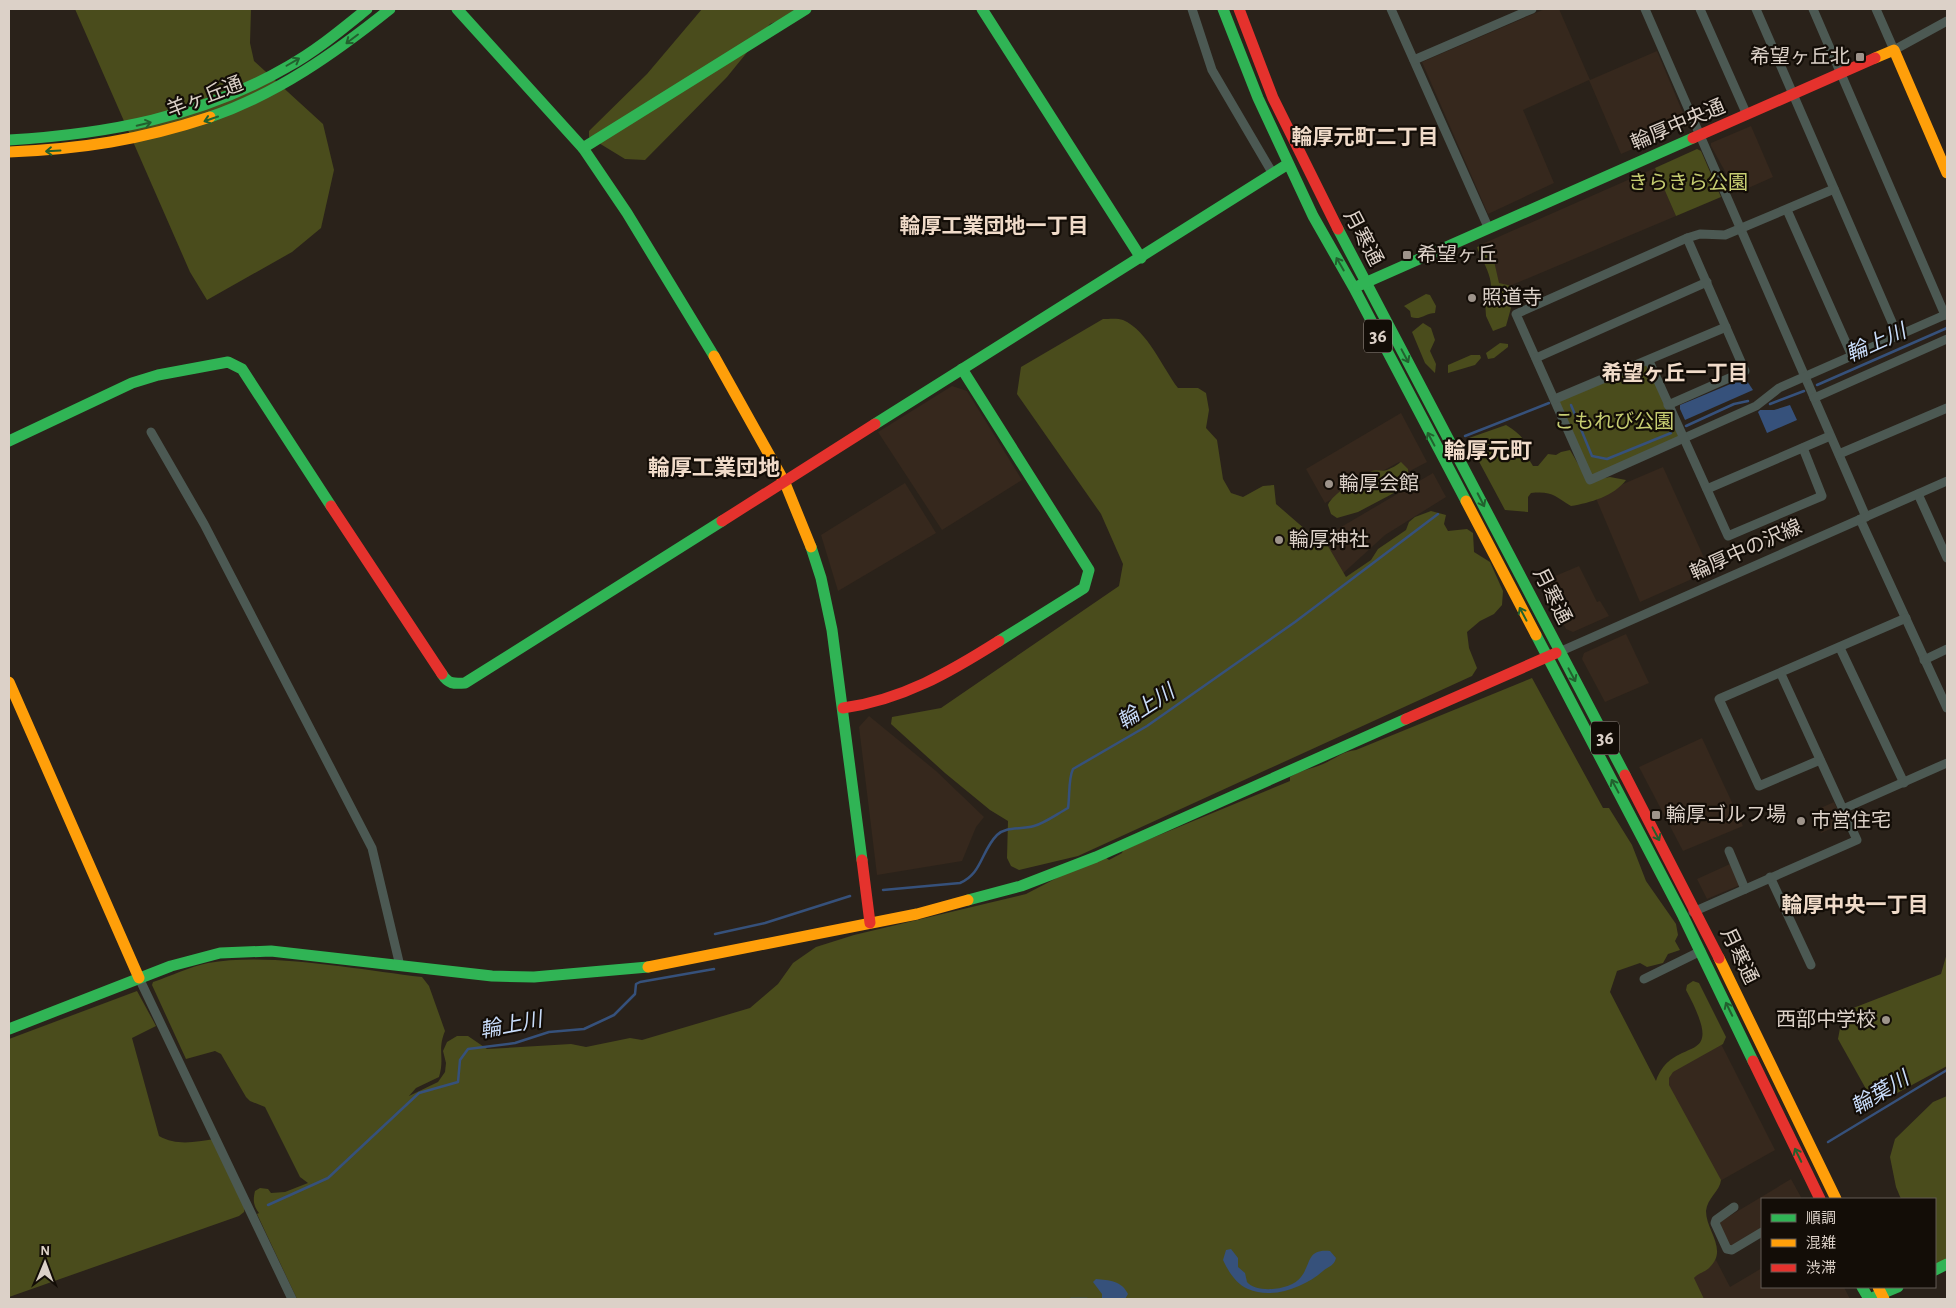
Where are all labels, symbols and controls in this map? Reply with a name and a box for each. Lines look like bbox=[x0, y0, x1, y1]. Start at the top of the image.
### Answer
one-way arrow bbox=[345, 34, 359, 44]
place label: 希望ヶ丘北 bbox=[1750, 46, 1850, 67]
marker: 希望ヶ丘北 bbox=[1854, 51, 1866, 63]
one-way arrow bbox=[285, 57, 299, 67]
street label: 羊ヶ丘通 bbox=[164, 72, 246, 121]
street label: 輪厚中央通 bbox=[1628, 95, 1728, 154]
one-way arrow bbox=[204, 115, 220, 124]
one-way arrow bbox=[135, 119, 151, 128]
district label: 輪厚元町二丁目 bbox=[1292, 125, 1439, 148]
one-way arrow bbox=[45, 147, 61, 156]
park label: きらきら公園 bbox=[1628, 172, 1748, 193]
street label: 月寒通 bbox=[1340, 206, 1387, 269]
district label: 輪厚工業団地一丁目 bbox=[900, 214, 1089, 237]
place label: 希望ヶ丘 bbox=[1417, 244, 1497, 265]
marker: 希望ヶ丘 bbox=[1401, 249, 1413, 261]
one-way arrow bbox=[1335, 256, 1345, 271]
place label: 照道寺 bbox=[1482, 287, 1542, 308]
marker: 照道寺 bbox=[1466, 292, 1478, 304]
water label: 輪上川 bbox=[1843, 319, 1911, 365]
road number: 36 bbox=[1364, 320, 1392, 352]
one-way arrow bbox=[1400, 349, 1410, 363]
district label: 希望ヶ丘一丁目 bbox=[1602, 362, 1749, 384]
park label: こもれび公園 bbox=[1554, 411, 1674, 432]
one-way arrow bbox=[1426, 432, 1436, 447]
district label: 輪厚元町 bbox=[1444, 439, 1532, 462]
district label: 輪厚工業団地 bbox=[648, 456, 780, 479]
place label: 輪厚会館 bbox=[1339, 473, 1419, 494]
marker: 輪厚会館 bbox=[1323, 478, 1335, 490]
one-way arrow bbox=[1476, 492, 1486, 507]
street label: 輪厚中の沢線 bbox=[1686, 515, 1805, 584]
place label: 輪厚神社 bbox=[1289, 529, 1369, 550]
marker: 輪厚神社 bbox=[1273, 534, 1285, 546]
street label: 月寒通 bbox=[1529, 564, 1575, 627]
one-way arrow bbox=[1518, 606, 1528, 621]
one-way arrow bbox=[1567, 667, 1577, 682]
water label: 輪上川 bbox=[1113, 679, 1180, 733]
road number: 36 bbox=[1591, 721, 1619, 754]
one-way arrow bbox=[1610, 779, 1619, 794]
place label: 輪厚ゴルフ場 bbox=[1666, 803, 1786, 825]
marker: 輪厚ゴルフ場 bbox=[1650, 809, 1662, 821]
place label: 市営住宅 bbox=[1811, 809, 1891, 831]
marker: 市営住宅 bbox=[1795, 815, 1807, 827]
one-way arrow bbox=[1652, 826, 1661, 841]
district label: 輪厚中央一丁目 bbox=[1782, 893, 1929, 916]
street label: 月寒通 bbox=[1717, 924, 1762, 987]
one-way arrow bbox=[1724, 1001, 1734, 1016]
water label: 輪上川 bbox=[478, 1007, 546, 1041]
place label: 西部中学校 bbox=[1776, 1009, 1876, 1030]
marker: 西部中学校 bbox=[1880, 1014, 1892, 1026]
water label: 輪葉川 bbox=[1847, 1066, 1914, 1118]
one-way arrow bbox=[1793, 1148, 1803, 1163]
legend bbox=[1761, 1198, 1936, 1288]
text: 順調 bbox=[1806, 1211, 1836, 1226]
text: 混雑 bbox=[1806, 1235, 1836, 1251]
north arrow bbox=[20, 1238, 70, 1288]
text: N bbox=[40, 1244, 50, 1258]
text: 渋滞 bbox=[1806, 1260, 1836, 1276]

